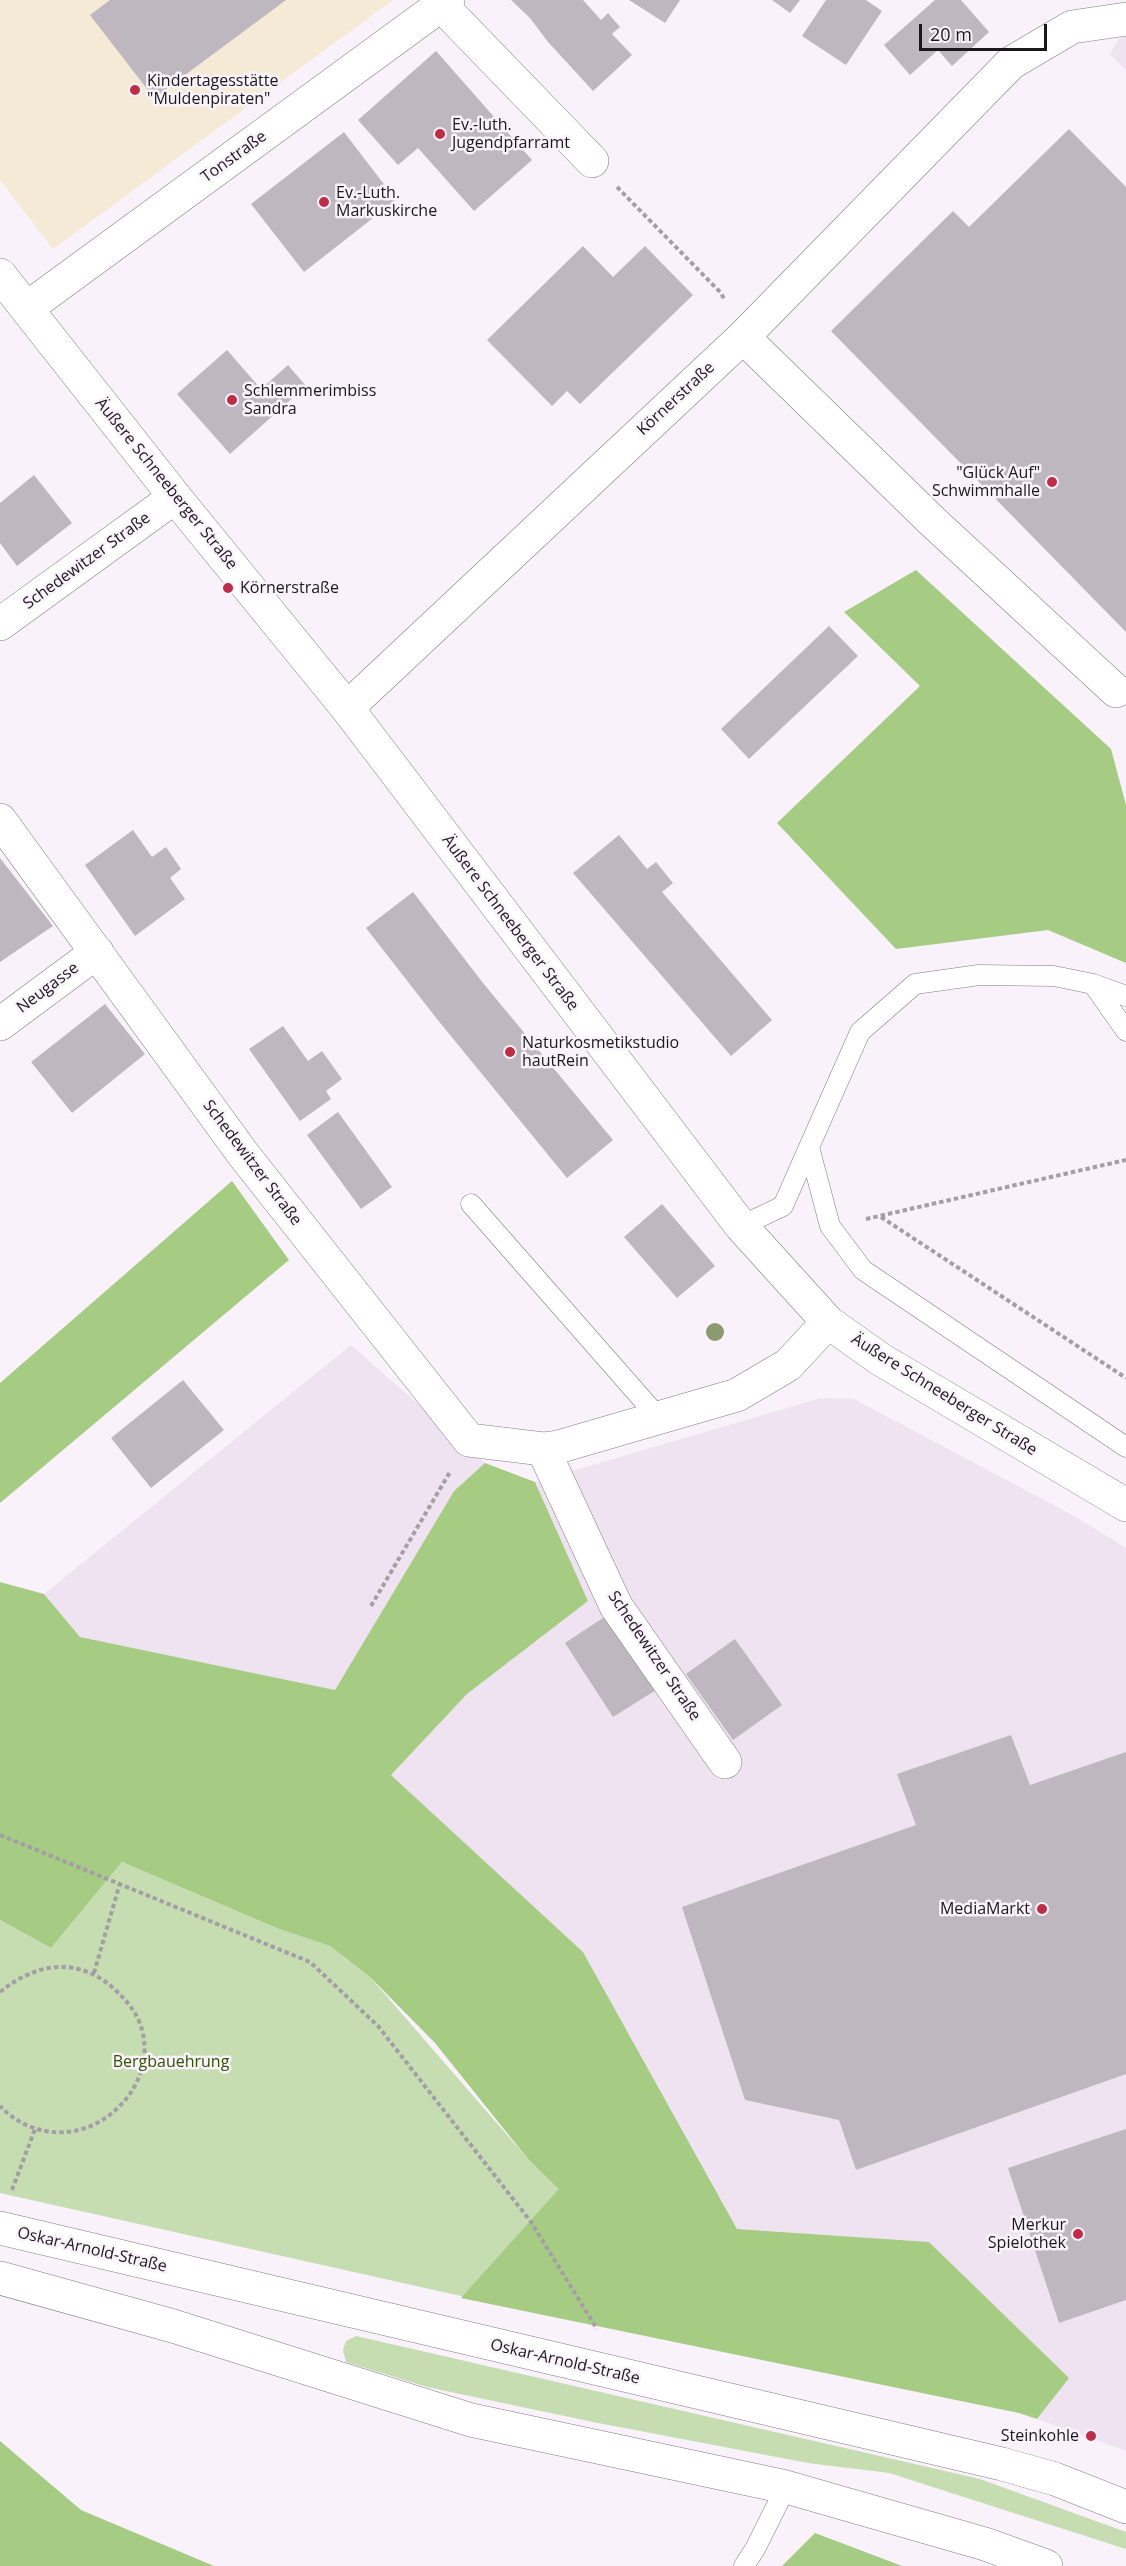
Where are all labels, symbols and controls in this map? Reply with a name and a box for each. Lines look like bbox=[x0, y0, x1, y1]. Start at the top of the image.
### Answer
scale bar bbox=[922, 12, 1050, 50]
text: 20 m bbox=[930, 22, 972, 46]
place label: Kindertagesstätte "Muldenpiraten" bbox=[147, 71, 278, 109]
marker: Kindertagesstätte "Muldenpiraten" bbox=[128, 83, 142, 97]
place label: Ev.-luth. Jugendpfarramt bbox=[452, 115, 570, 153]
street label: Tonstraße bbox=[198, 127, 270, 187]
marker: Ev.-luth. Jugendpfarramt bbox=[433, 127, 447, 141]
place label: Ev.-Luth. Markuskirche bbox=[336, 183, 437, 221]
marker: Ev.-Luth. Markuskirche bbox=[317, 195, 331, 209]
street label: Körnerstraße bbox=[633, 358, 719, 440]
place label: Schlemmerimbiss Sandra bbox=[244, 381, 376, 419]
marker: Schlemmerimbiss Sandra bbox=[225, 393, 239, 407]
street label: Äußere Schneeberger Straße bbox=[91, 394, 241, 574]
place label: "Glück Auf" Schwimmhalle bbox=[932, 463, 1040, 501]
marker: "Glück Auf" Schwimmhalle bbox=[1045, 475, 1059, 489]
street label: Schedewitzer Straße bbox=[20, 509, 154, 613]
place label: Körnerstraße bbox=[240, 578, 339, 598]
marker: Körnerstraße bbox=[221, 581, 235, 595]
street label: Äußere Schneeberger Straße bbox=[438, 831, 582, 1015]
street label: Neugasse bbox=[13, 958, 83, 1018]
place label: Naturkosmetikstudio hautRein bbox=[522, 1033, 679, 1071]
marker: Naturkosmetikstudio hautRein bbox=[503, 1045, 517, 1059]
street label: Schedewitzer Straße bbox=[199, 1096, 305, 1230]
street label: Äußere Schneeberger Straße bbox=[848, 1330, 1040, 1460]
street label: Schedewitzer Straße bbox=[603, 1588, 705, 1724]
place label: MediaMarkt bbox=[940, 1899, 1030, 1919]
marker: MediaMarkt bbox=[1035, 1902, 1049, 1916]
park label: Bergbauehrung bbox=[113, 2052, 229, 2072]
place label: Merkur Spielothek bbox=[988, 2215, 1066, 2253]
street label: Oskar-Arnold-Straße bbox=[15, 2223, 169, 2277]
marker: Merkur Spielothek bbox=[1071, 2227, 1085, 2241]
street label: Oskar-Arnold-Straße bbox=[488, 2335, 642, 2389]
place label: Steinkohle bbox=[1001, 2426, 1079, 2446]
marker: Steinkohle bbox=[1084, 2429, 1098, 2443]

